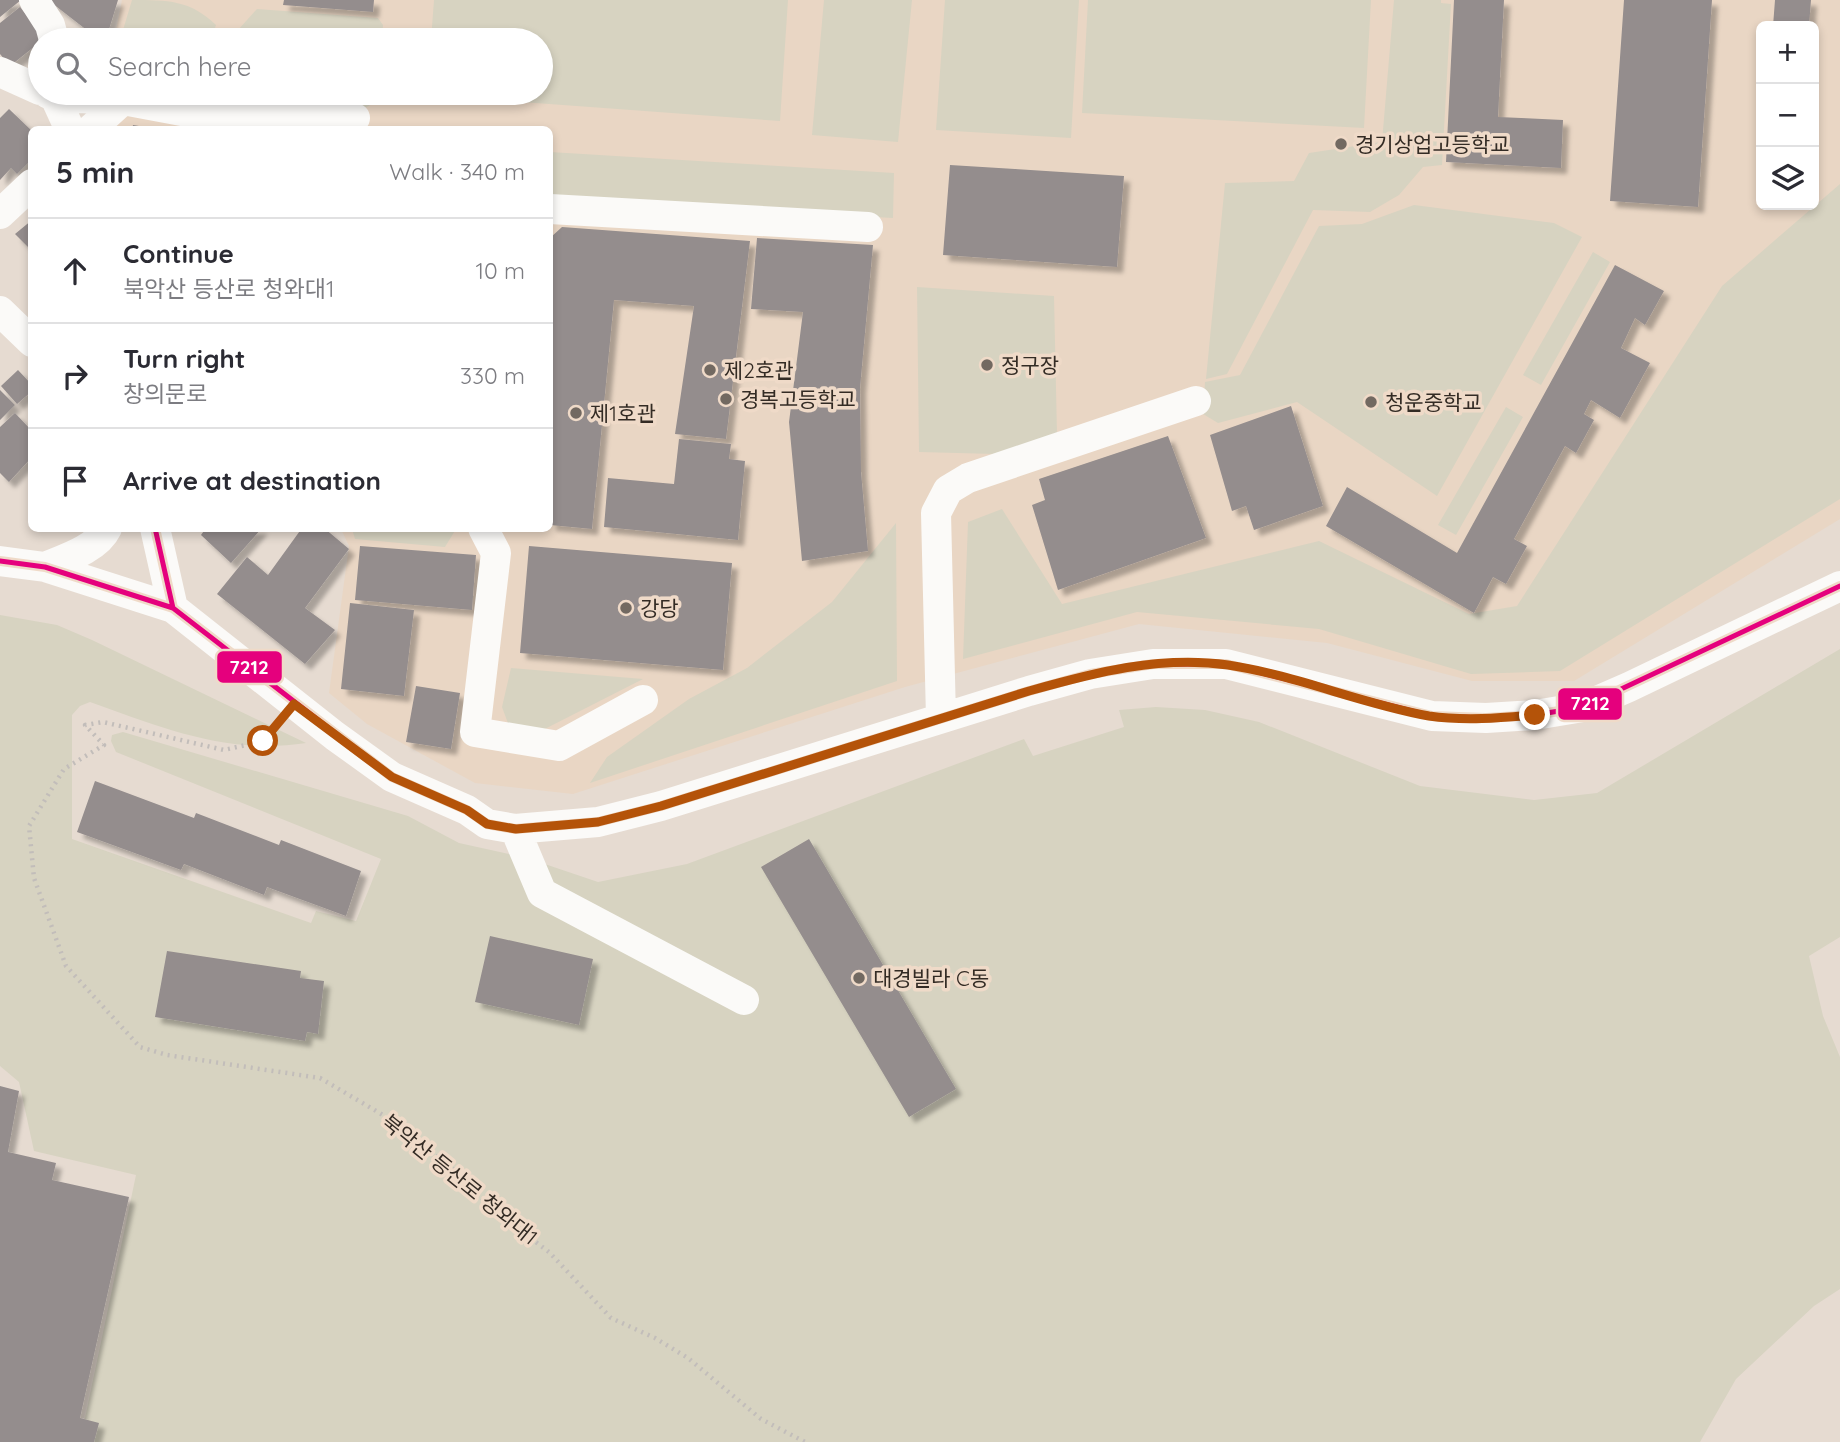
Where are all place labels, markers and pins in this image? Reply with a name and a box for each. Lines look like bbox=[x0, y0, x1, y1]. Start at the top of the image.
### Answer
place label: 경기상업고등학교 bbox=[1355, 131, 1510, 157]
marker: 경기상업고등학교 bbox=[1333, 136, 1349, 152]
place label: 정구장 bbox=[1001, 352, 1059, 378]
place label: 제2호관 bbox=[724, 357, 794, 383]
marker: 정구장 bbox=[979, 357, 995, 373]
marker: 제2호관 bbox=[702, 362, 718, 378]
place label: 경복고등학교 bbox=[740, 386, 856, 412]
place label: 청운중학교 bbox=[1385, 389, 1482, 415]
marker: 경복고등학교 bbox=[718, 391, 734, 407]
marker: 청운중학교 bbox=[1363, 394, 1379, 410]
place label: 제1호관 bbox=[590, 400, 656, 426]
marker: 제1호관 bbox=[568, 405, 584, 421]
place label: 강당 bbox=[640, 595, 679, 621]
marker: 강당 bbox=[618, 600, 634, 616]
place label: 대경빌라 C동 bbox=[873, 965, 989, 991]
marker: 대경빌라 C동 bbox=[851, 970, 867, 986]

